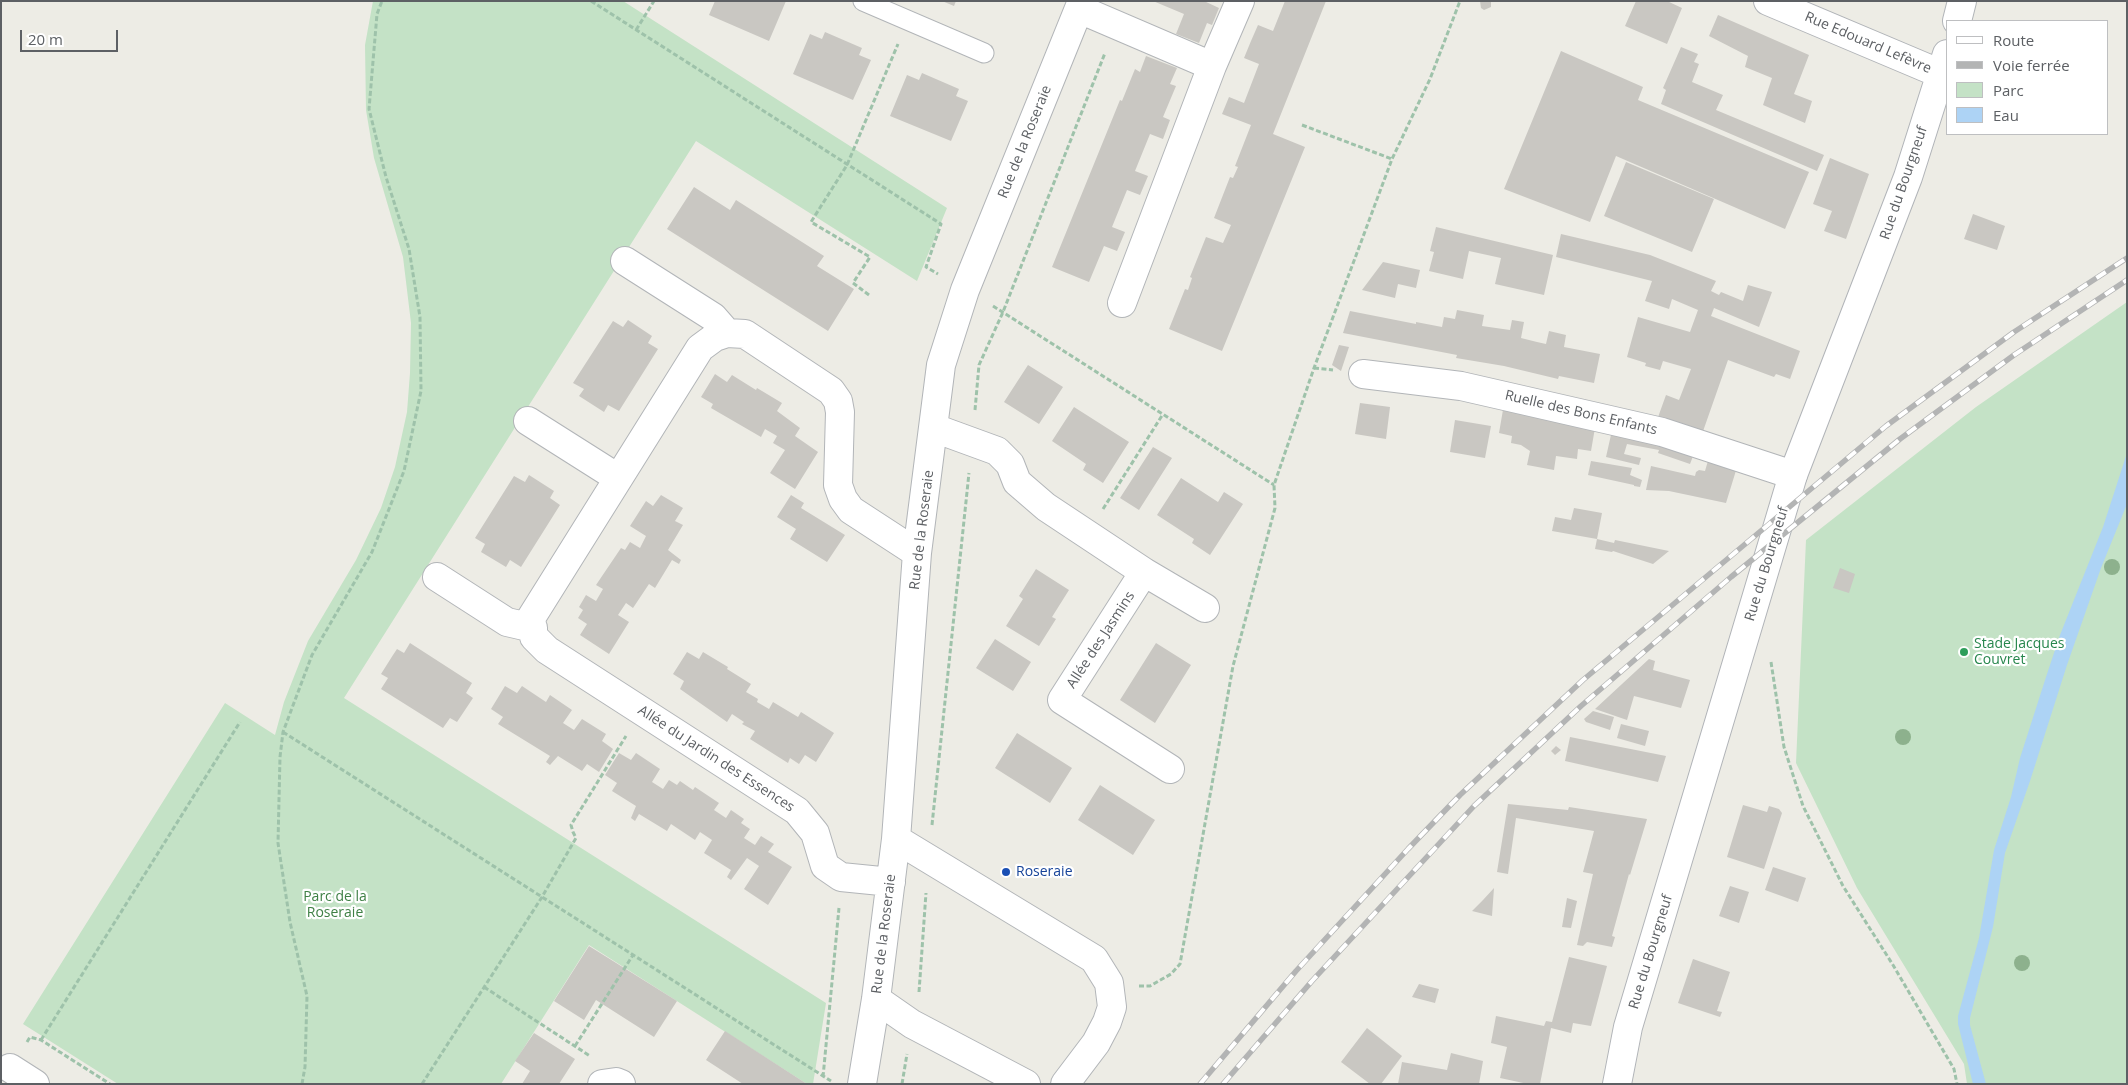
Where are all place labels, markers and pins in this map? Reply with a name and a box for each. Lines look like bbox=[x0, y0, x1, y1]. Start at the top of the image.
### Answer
place label: Stade Jacques Couvret bbox=[1974, 636, 2064, 669]
marker: Stade Jacques Couvret bbox=[1958, 646, 1970, 658]
place label: Roseraie bbox=[1016, 864, 1072, 880]
marker: Roseraie bbox=[1000, 866, 1012, 878]

